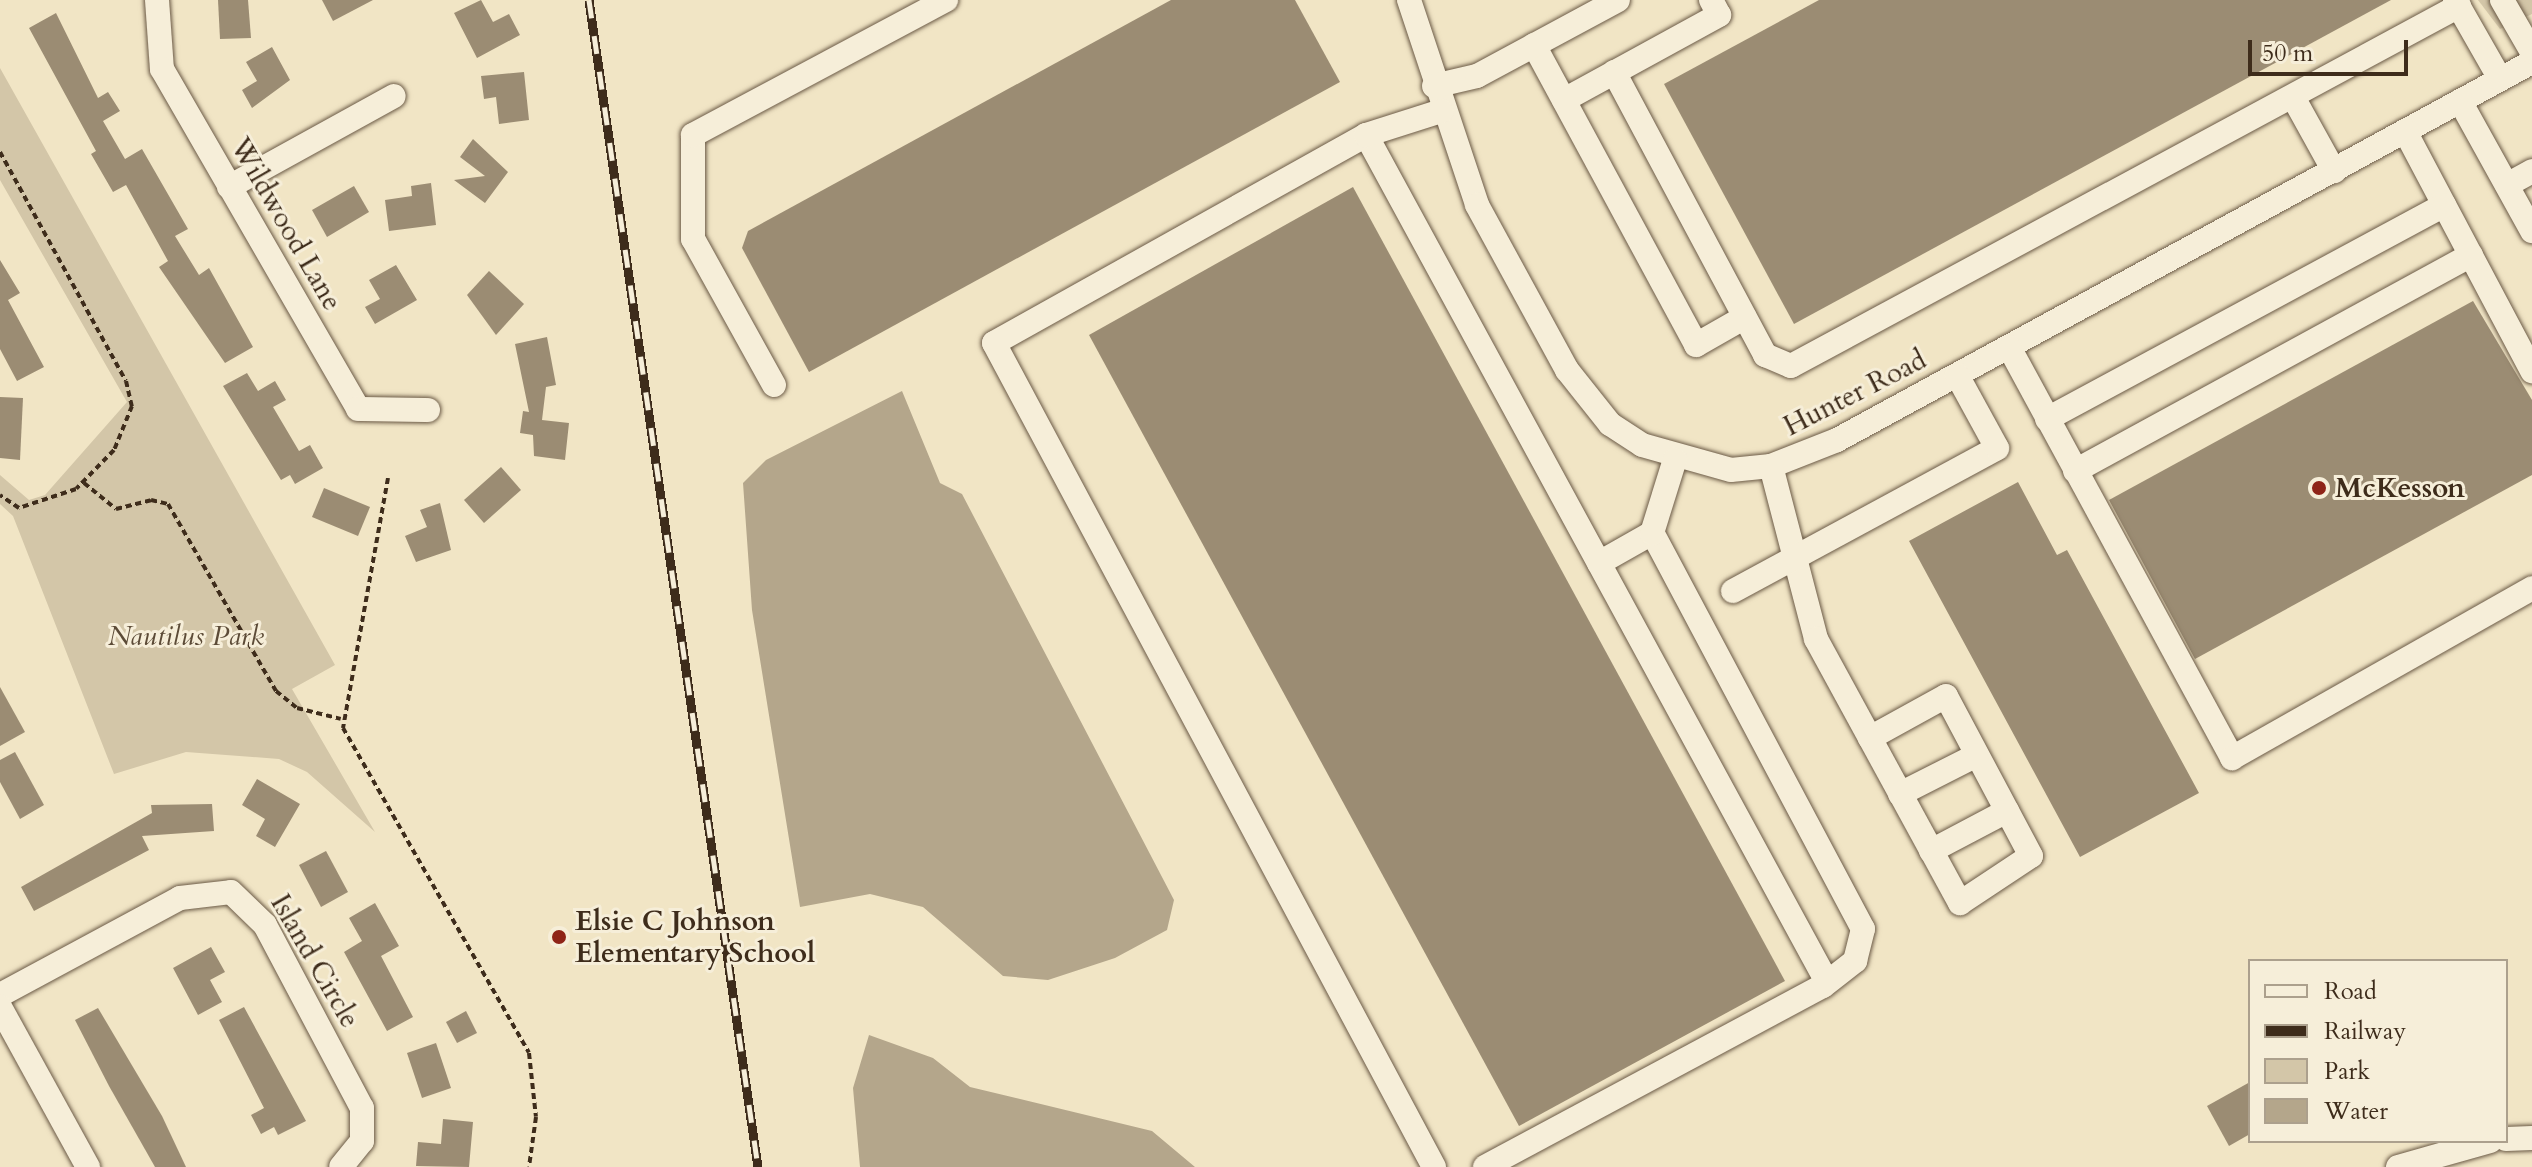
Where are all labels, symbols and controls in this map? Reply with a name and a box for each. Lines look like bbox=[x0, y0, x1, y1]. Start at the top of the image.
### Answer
scale bar bbox=[2252, 24, 2412, 74]
text: 50 m bbox=[2262, 37, 2313, 70]
street label: Wildwood Lane bbox=[223, 132, 349, 316]
street label: Hunter Road bbox=[1778, 343, 1932, 443]
place label: McKesson bbox=[2335, 471, 2465, 505]
marker: McKesson bbox=[2310, 479, 2328, 497]
park label: Nautilus Park bbox=[108, 619, 264, 653]
street label: Island Circle bbox=[263, 888, 367, 1034]
place label: Elsie C Johnson Elementary School bbox=[575, 904, 815, 970]
marker: Elsie C Johnson Elementary School bbox=[550, 928, 568, 946]
legend bbox=[2248, 959, 2508, 1143]
text: Road bbox=[2324, 975, 2377, 1008]
text: Railway bbox=[2324, 1015, 2406, 1048]
text: Park bbox=[2324, 1055, 2370, 1088]
text: Water bbox=[2324, 1095, 2388, 1128]

